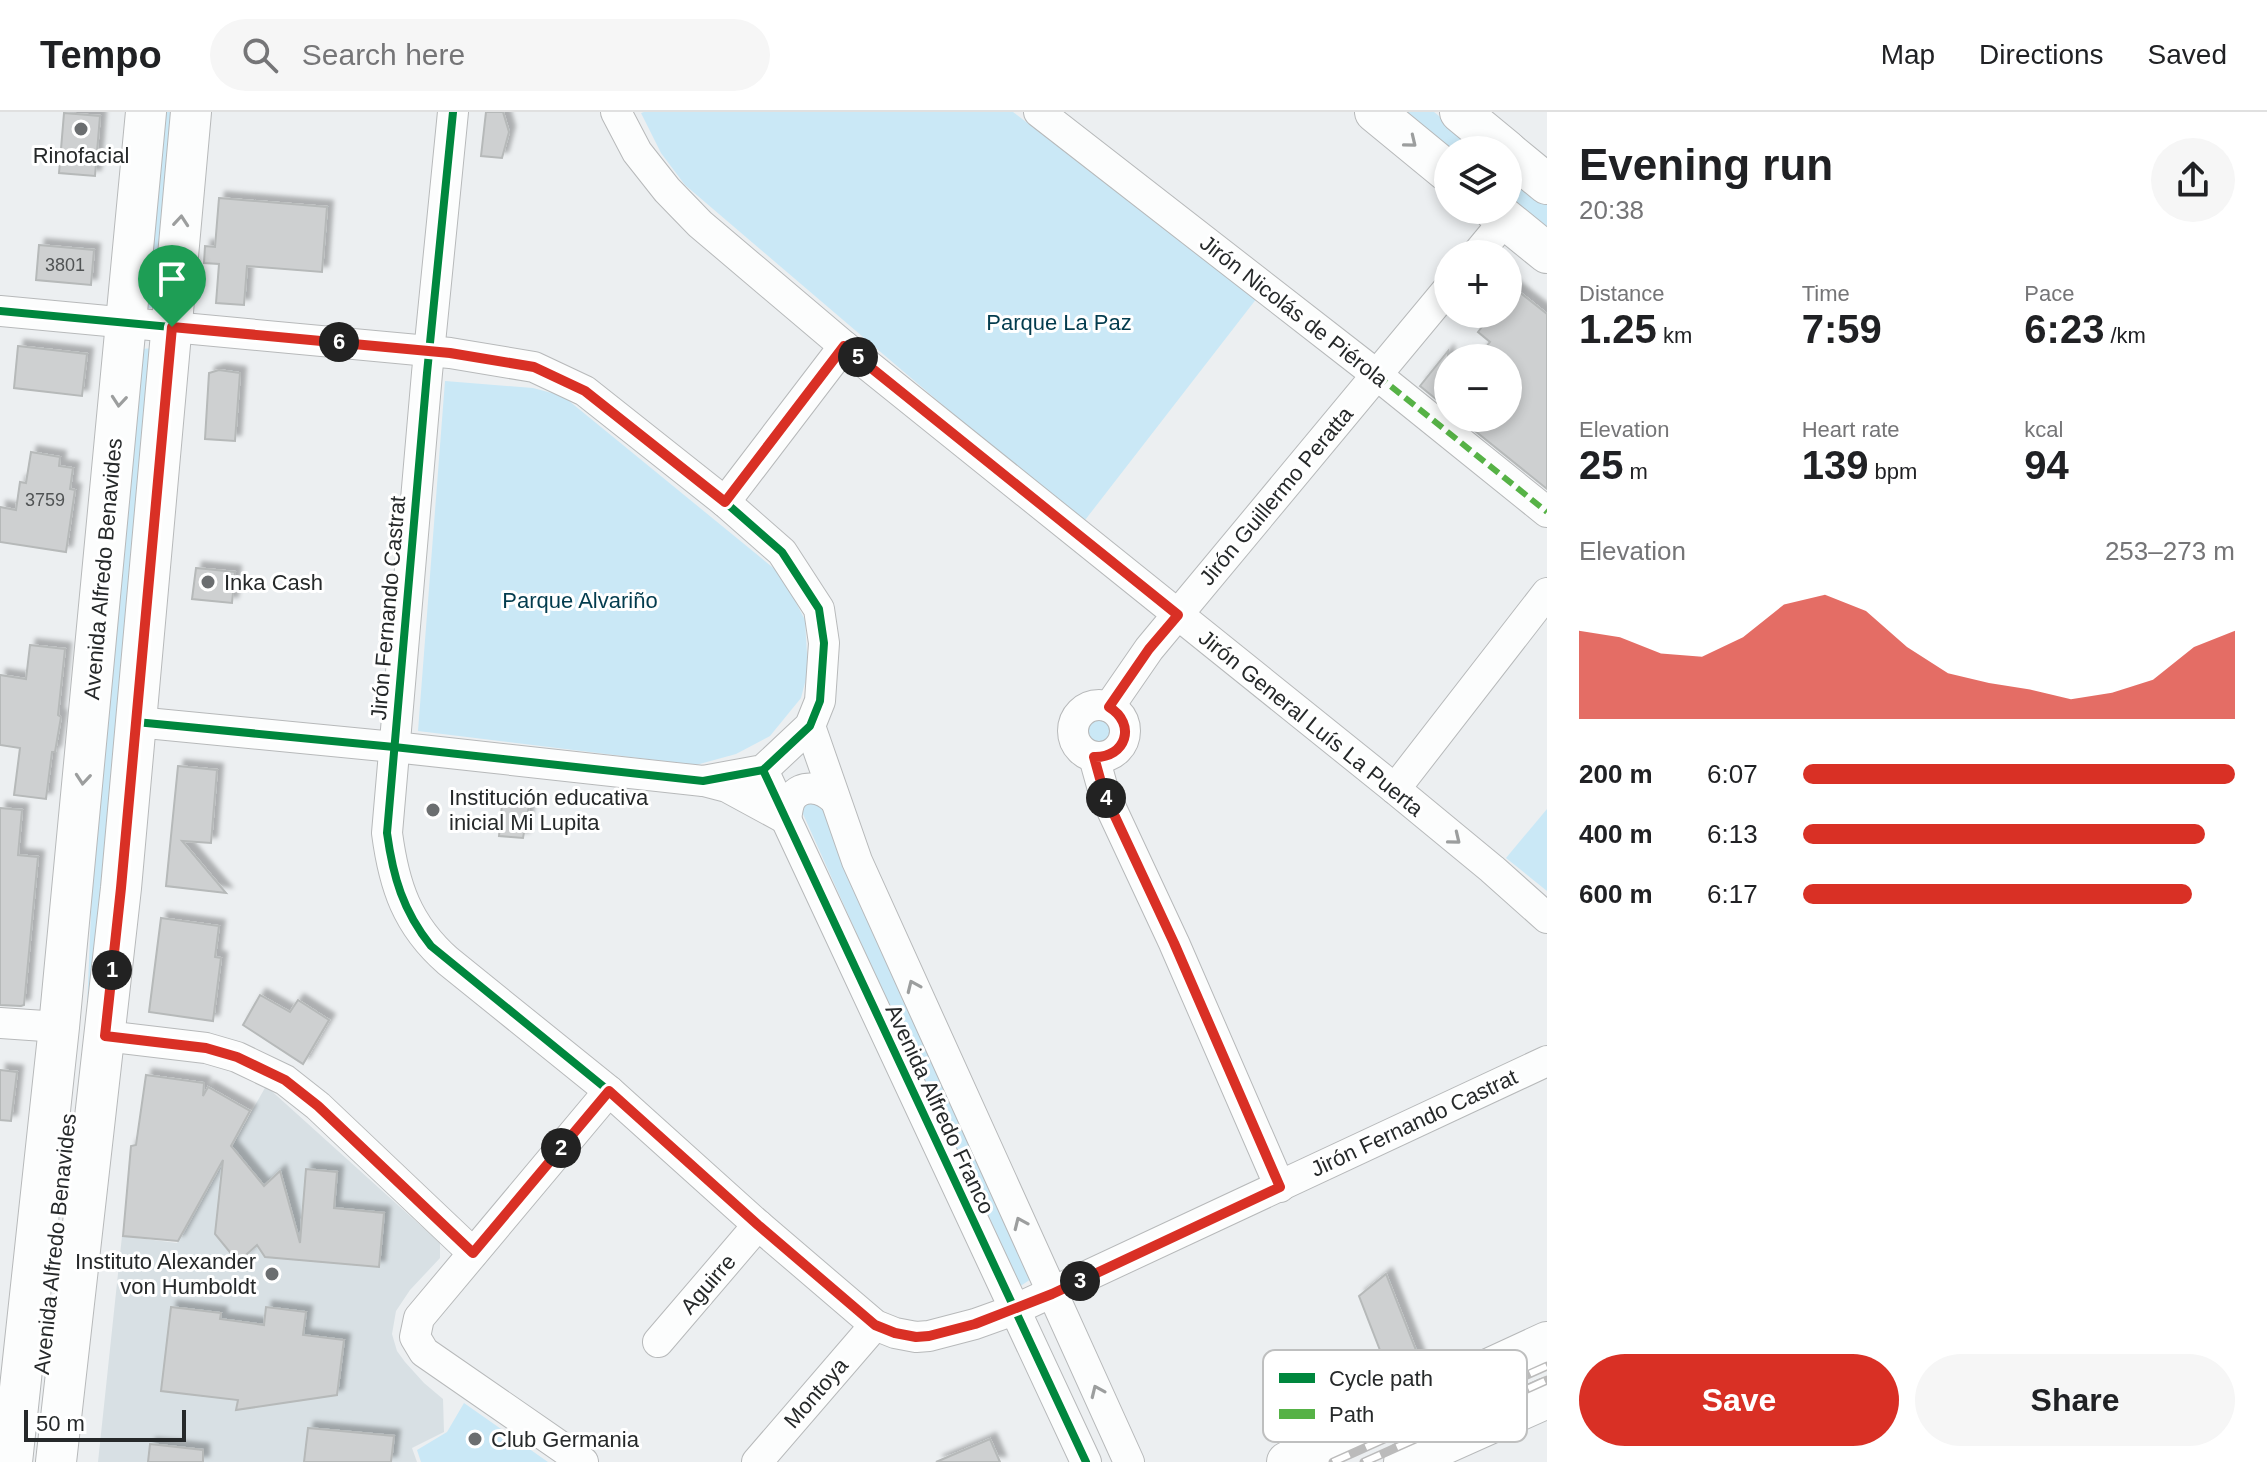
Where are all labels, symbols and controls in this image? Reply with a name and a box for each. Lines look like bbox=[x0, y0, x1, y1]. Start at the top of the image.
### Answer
search box bbox=[210, 19, 770, 91]
icon: search bbox=[238, 33, 282, 77]
text: Tempo bbox=[40, 34, 162, 76]
text: Search here bbox=[302, 38, 465, 71]
text: Map bbox=[1881, 39, 1935, 70]
text: Directions bbox=[1979, 39, 2104, 70]
text: Saved bbox=[2148, 39, 2227, 70]
marker: Rinofacial bbox=[72, 120, 90, 138]
one-way arrow bbox=[1402, 132, 1416, 147]
map controls bbox=[1434, 136, 1522, 432]
button: layers bbox=[1434, 136, 1522, 224]
button: share bbox=[2151, 138, 2235, 222]
text: Evening run bbox=[1579, 140, 1833, 189]
place label: Rinofacial bbox=[33, 143, 129, 168]
text: 20:38 bbox=[1579, 195, 1644, 225]
one-way arrow bbox=[172, 214, 189, 227]
street label: Jirón Nicolás de Piérola bbox=[1195, 230, 1393, 392]
button: + bbox=[1434, 240, 1522, 328]
pin bbox=[138, 245, 206, 327]
house number: 3801 bbox=[45, 255, 85, 275]
icon: arrive bbox=[150, 257, 194, 301]
text: Distance bbox=[1579, 281, 1665, 306]
text: Time bbox=[1802, 281, 1850, 306]
text: Pace bbox=[2024, 281, 2074, 306]
text: 1.25 bbox=[1579, 307, 1657, 351]
text: 7:59 bbox=[1802, 307, 1882, 351]
text: 6:23 bbox=[2024, 307, 2104, 351]
park label: Parque La Paz bbox=[986, 310, 1132, 335]
pin: 6 bbox=[319, 322, 359, 362]
text: km bbox=[1657, 323, 1692, 348]
text: /km bbox=[2104, 323, 2146, 348]
text: 6 bbox=[333, 329, 345, 354]
pin: 5 bbox=[838, 337, 878, 377]
text: 5 bbox=[852, 344, 864, 369]
button: − bbox=[1434, 344, 1522, 432]
one-way arrow bbox=[110, 395, 127, 408]
street label: Jirón Guillermo Peratta bbox=[1194, 401, 1358, 590]
text: Elevation bbox=[1579, 417, 1670, 442]
text: Heart rate bbox=[1802, 417, 1899, 442]
text: kcal bbox=[2024, 417, 2063, 442]
street label: Avenida Alfredo Benavides bbox=[79, 437, 127, 701]
text: 25 bbox=[1579, 443, 1624, 487]
text: 139 bbox=[1802, 443, 1868, 487]
text: 94 bbox=[2024, 443, 2069, 487]
text: m bbox=[1624, 459, 1648, 484]
text: bpm bbox=[1868, 459, 1917, 484]
house number: 3759 bbox=[25, 490, 65, 510]
street label: Jirón Fernando Castrat bbox=[366, 495, 410, 721]
text: Elevation bbox=[1579, 536, 1686, 566]
text: 253–273 m bbox=[2105, 536, 2235, 566]
place label: Inka Cash bbox=[224, 570, 323, 595]
marker: Inka Cash bbox=[199, 573, 217, 591]
park label: Parque Alvariño bbox=[502, 588, 658, 613]
street label: Jirón General Luís La Puerta bbox=[1194, 625, 1429, 822]
text: 200 m bbox=[1579, 759, 1653, 789]
text: 6:07 bbox=[1707, 759, 1758, 789]
one-way arrow bbox=[74, 773, 91, 786]
pin: 4 bbox=[1086, 778, 1126, 818]
place label: Institución educativa inicial Mi Lupita bbox=[449, 785, 649, 835]
text: 4 bbox=[1100, 785, 1112, 810]
marker: Institución educativa inicial Mi Lupita bbox=[424, 801, 442, 819]
text: 400 m bbox=[1579, 819, 1653, 849]
text: 6:13 bbox=[1707, 819, 1758, 849]
one-way arrow bbox=[1446, 829, 1461, 843]
text: 600 m bbox=[1579, 879, 1653, 909]
text: 6:17 bbox=[1707, 879, 1758, 909]
pin: 1 bbox=[92, 950, 132, 990]
text: 1 bbox=[106, 957, 118, 982]
one-way arrow bbox=[907, 980, 923, 994]
street label: Avenida Alfredo Franco bbox=[880, 1000, 1000, 1218]
street label: Jirón Fernando Castrat bbox=[1307, 1064, 1521, 1182]
street label: Avenida Alfredo Benavides bbox=[29, 1112, 81, 1376]
pin: 2 bbox=[541, 1128, 581, 1168]
text: 2 bbox=[555, 1135, 567, 1160]
one-way arrow bbox=[1014, 1217, 1030, 1231]
place label: Instituto Alexander von Humboldt bbox=[75, 1249, 256, 1299]
street label: Aguirre bbox=[675, 1249, 741, 1319]
pin: 3 bbox=[1060, 1261, 1100, 1301]
marker: Instituto Alexander von Humboldt bbox=[263, 1265, 281, 1283]
text: 3 bbox=[1074, 1268, 1086, 1293]
legend bbox=[1263, 1350, 1527, 1442]
street label: Montoya bbox=[779, 1352, 854, 1433]
button: Save bbox=[1579, 1354, 1899, 1446]
button: Share bbox=[1915, 1354, 2235, 1446]
text: Cycle path bbox=[1329, 1366, 1433, 1391]
one-way arrow bbox=[1090, 1385, 1106, 1399]
text: Path bbox=[1329, 1402, 1374, 1427]
scale bar bbox=[24, 1406, 186, 1442]
text: 50 m bbox=[36, 1411, 85, 1436]
place label: Club Germania bbox=[491, 1427, 640, 1452]
marker: Club Germania bbox=[466, 1430, 484, 1448]

